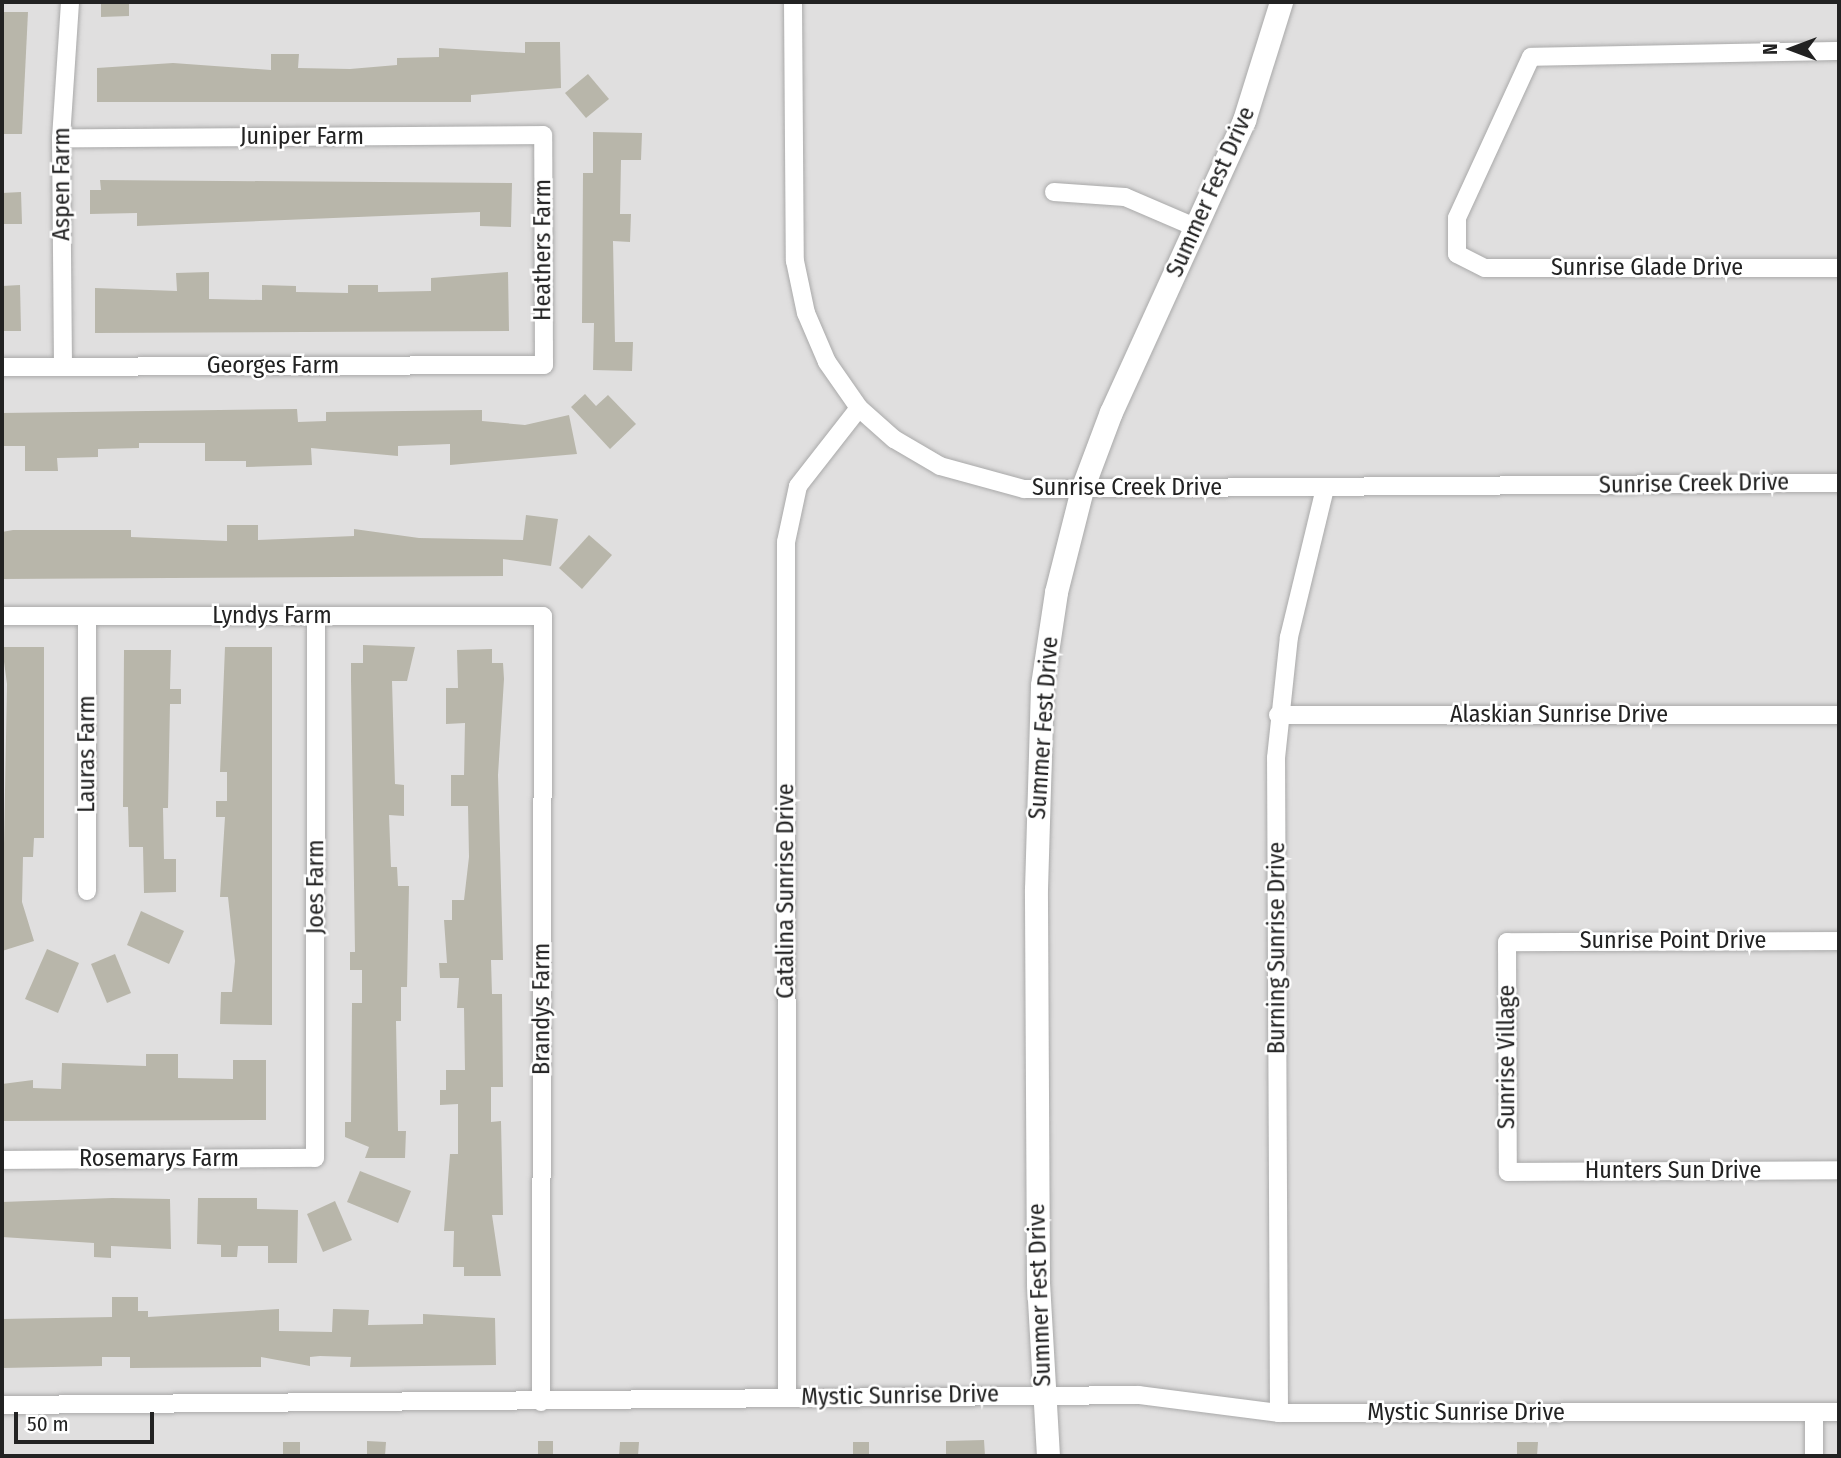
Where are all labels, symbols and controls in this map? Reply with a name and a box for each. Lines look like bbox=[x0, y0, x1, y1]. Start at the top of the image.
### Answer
north arrow bbox=[1757, 14, 1827, 84]
text: N bbox=[1759, 43, 1782, 55]
street label: Summer Fest Drive bbox=[1161, 102, 1261, 282]
street label: Juniper Farm bbox=[240, 123, 364, 151]
street label: Aspen Farm bbox=[48, 127, 76, 241]
street label: Heathers Farm bbox=[529, 179, 557, 321]
street label: Sunrise Glade Drive bbox=[1551, 254, 1743, 282]
street label: Georges Farm bbox=[207, 352, 339, 380]
street label: Sunrise Creek Drive bbox=[1599, 468, 1789, 500]
street label: Sunrise Creek Drive bbox=[1032, 474, 1222, 502]
street label: Lyndys Farm bbox=[212, 602, 332, 630]
street label: Summer Fest Drive bbox=[1023, 636, 1065, 820]
street label: Lauras Farm bbox=[73, 695, 101, 813]
street label: Alaskian Sunrise Drive bbox=[1450, 701, 1668, 729]
street label: Catalina Sunrise Drive bbox=[772, 783, 800, 999]
street label: Joes Farm bbox=[302, 840, 330, 934]
street label: Burning Sunrise Drive bbox=[1263, 842, 1291, 1054]
street label: Sunrise Point Drive bbox=[1580, 927, 1766, 955]
street label: Brandys Farm bbox=[528, 943, 556, 1075]
street label: Sunrise Village bbox=[1493, 985, 1521, 1129]
street label: Rosemarys Farm bbox=[79, 1145, 239, 1173]
street label: Hunters Sun Drive bbox=[1585, 1157, 1761, 1185]
street label: Summer Fest Drive bbox=[1022, 1203, 1058, 1387]
street label: Mystic Sunrise Drive bbox=[801, 1380, 999, 1412]
scale bar bbox=[18, 1398, 158, 1442]
street label: Mystic Sunrise Drive bbox=[1367, 1399, 1565, 1427]
text: 50 m bbox=[27, 1411, 69, 1437]

